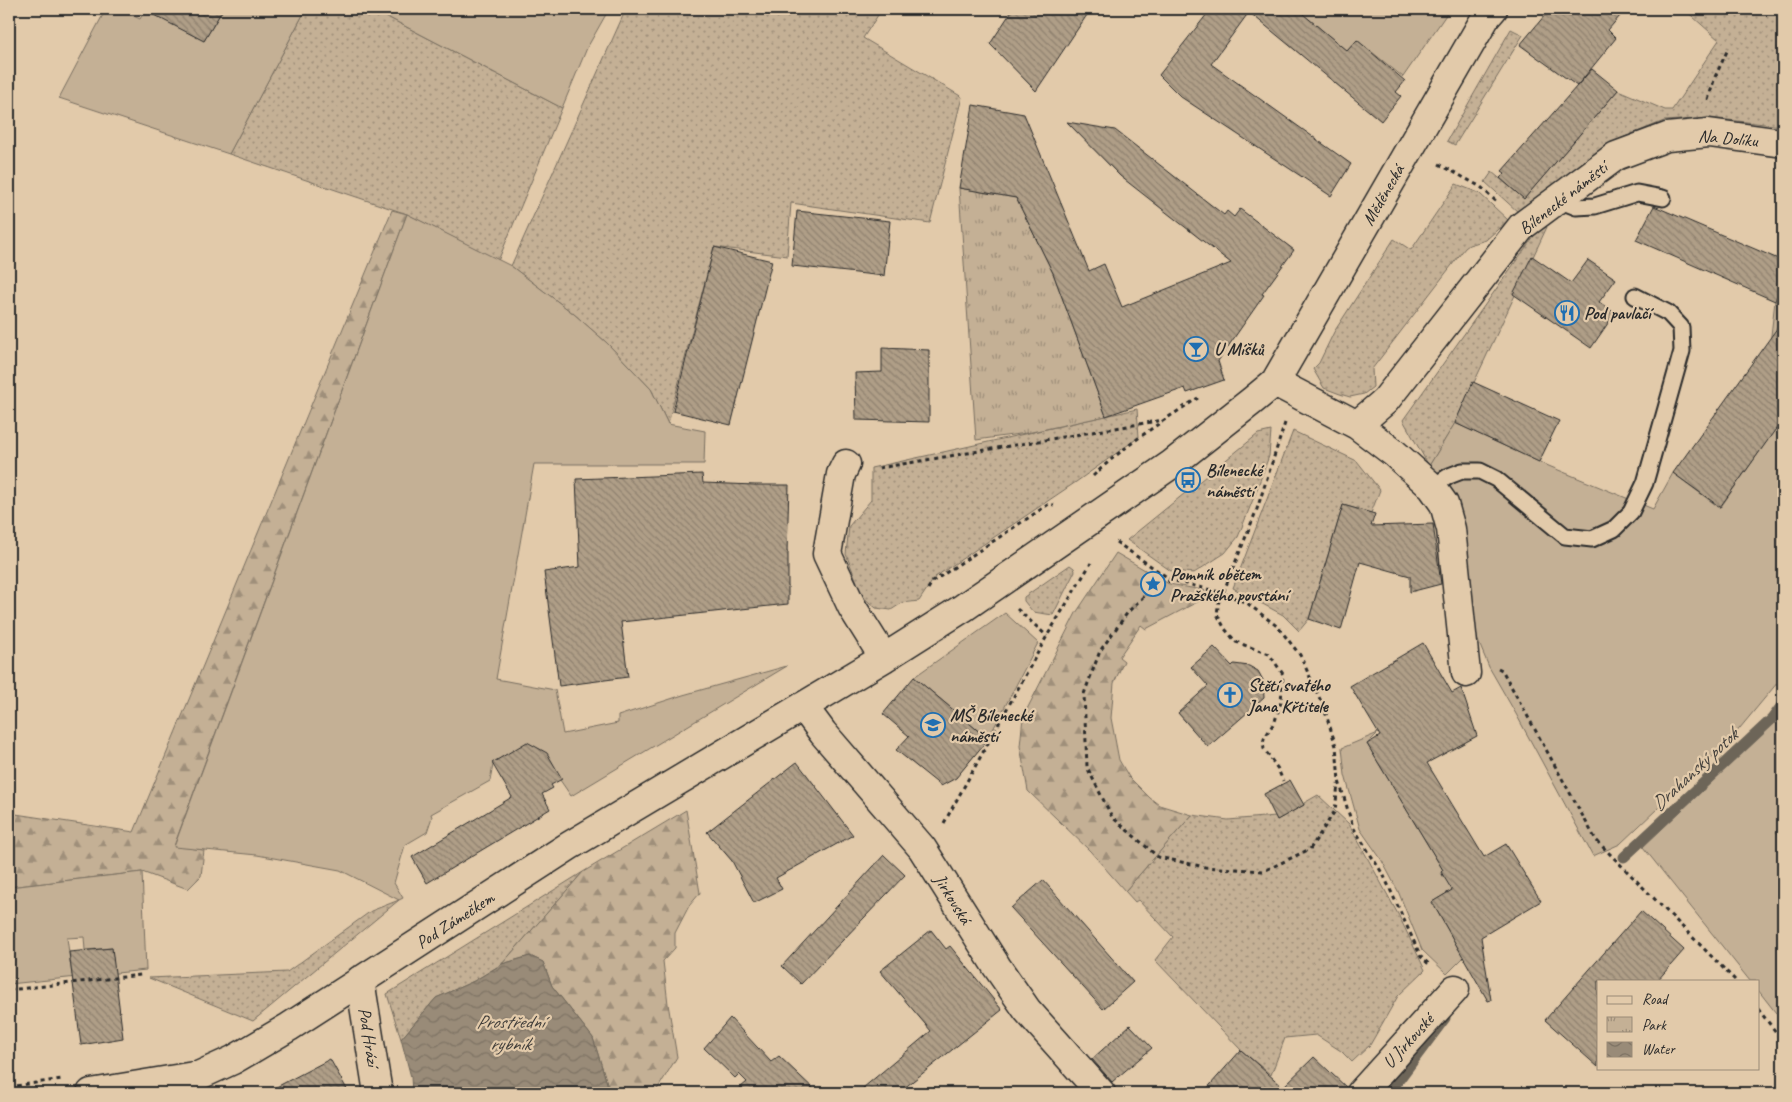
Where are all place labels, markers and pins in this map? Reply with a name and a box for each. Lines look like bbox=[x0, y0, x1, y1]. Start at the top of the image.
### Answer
restaurant icon: Pod pavlačí bbox=[1554, 300, 1580, 326]
place label: Pod pavlačí bbox=[1584, 302, 1654, 324]
bar icon: U Míšků bbox=[1183, 336, 1209, 362]
place label: U Míšků bbox=[1214, 338, 1264, 360]
place label: Bílenecké náměstí bbox=[1206, 459, 1265, 502]
bus stop icon: Bílenecké náměstí bbox=[1175, 467, 1201, 493]
place label: Pomník obětem Pražského povstání bbox=[1170, 563, 1291, 606]
place icon: Pomník obětem Pražského povstání bbox=[1140, 571, 1166, 597]
place label: Stětí svatého Jana Křtitele bbox=[1246, 674, 1331, 717]
church icon: Stětí svatého Jana Křtitele bbox=[1217, 682, 1243, 708]
place label: MŠ Bílenecké náměstí bbox=[950, 704, 1035, 747]
school or university icon: MŠ Bílenecké náměstí bbox=[920, 712, 946, 738]

